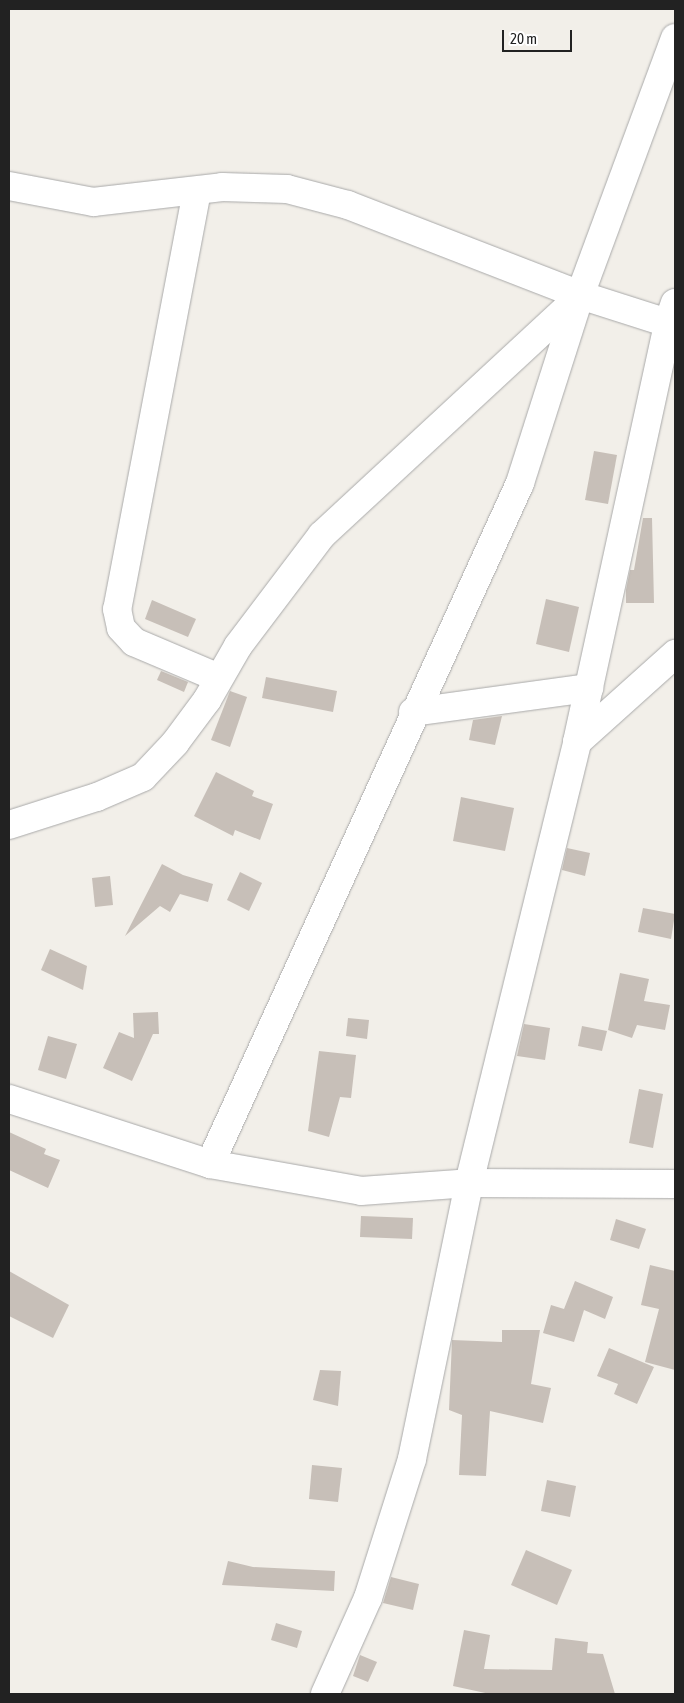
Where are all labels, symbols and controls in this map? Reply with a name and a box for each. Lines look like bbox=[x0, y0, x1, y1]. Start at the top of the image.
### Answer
scale bar bbox=[504, 20, 574, 52]
text: 20 m bbox=[510, 30, 537, 47]

